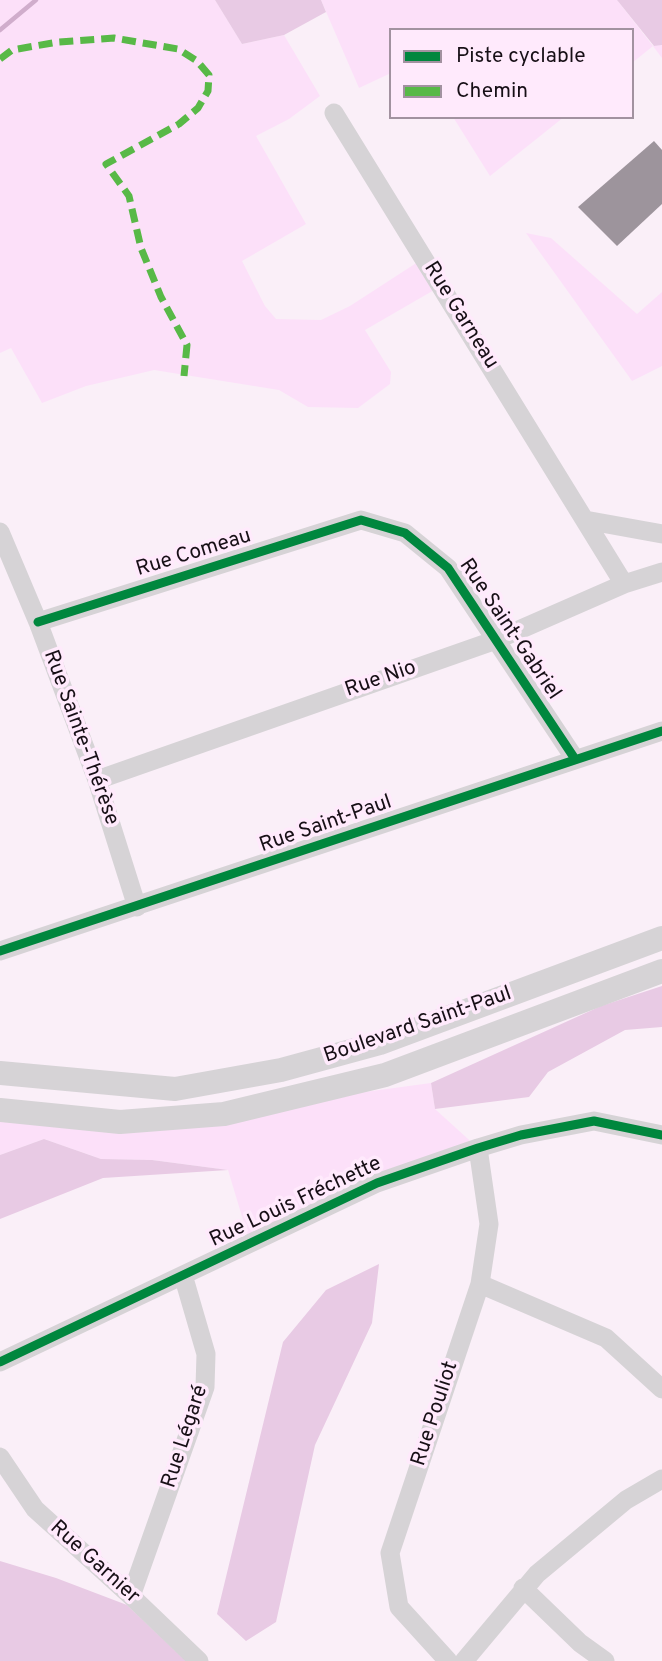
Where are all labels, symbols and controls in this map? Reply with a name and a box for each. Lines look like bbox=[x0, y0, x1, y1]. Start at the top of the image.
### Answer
legend bbox=[389, 28, 634, 119]
text: Piste cyclable bbox=[456, 43, 586, 70]
text: Chemin bbox=[456, 78, 528, 105]
street label: Rue Garneau bbox=[417, 258, 503, 374]
street label: Rue Comeau bbox=[133, 525, 255, 583]
street label: Rue Saint-Gabriel bbox=[452, 555, 566, 705]
street label: Rue Sainte-Thérèse bbox=[37, 647, 123, 829]
street label: Rue Nio bbox=[342, 656, 420, 704]
street label: Rue Saint-Paul bbox=[256, 791, 396, 859]
street label: Boulevard Saint-Paul bbox=[321, 982, 515, 1070]
street label: Rue Louis Fréchette bbox=[206, 1152, 386, 1254]
street label: Rue Pouliot bbox=[407, 1358, 465, 1470]
street label: Rue Légaré bbox=[158, 1382, 214, 1492]
street label: Rue Garnier bbox=[44, 1516, 144, 1610]

